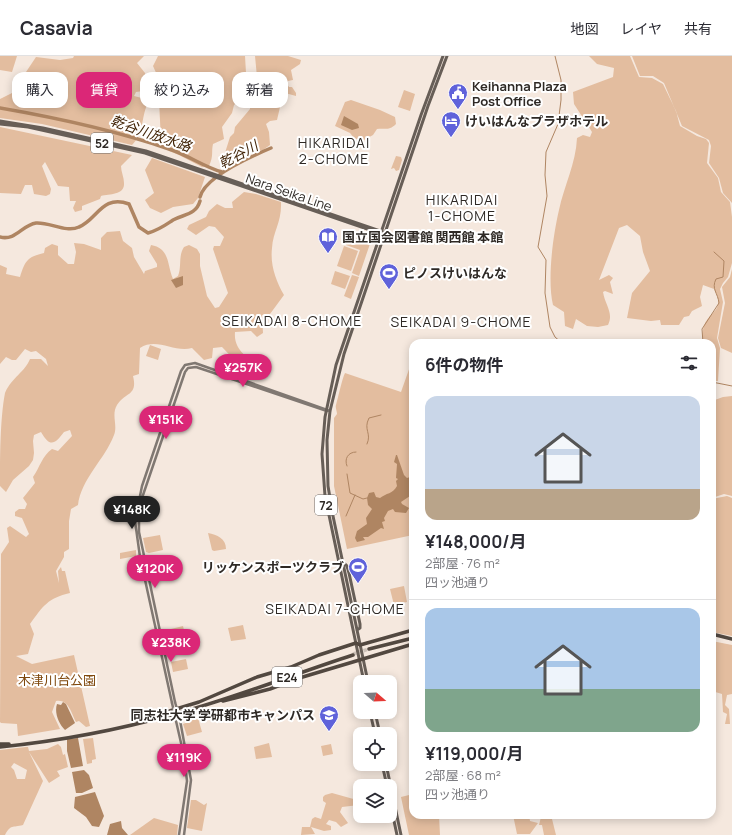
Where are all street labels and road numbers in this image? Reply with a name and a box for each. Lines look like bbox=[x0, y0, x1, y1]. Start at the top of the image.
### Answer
road number: 52 bbox=[91, 133, 113, 153]
street label: Nara Seika Line bbox=[243, 169, 335, 215]
road number: 72 bbox=[315, 495, 337, 515]
road number: E24 bbox=[272, 667, 302, 687]

